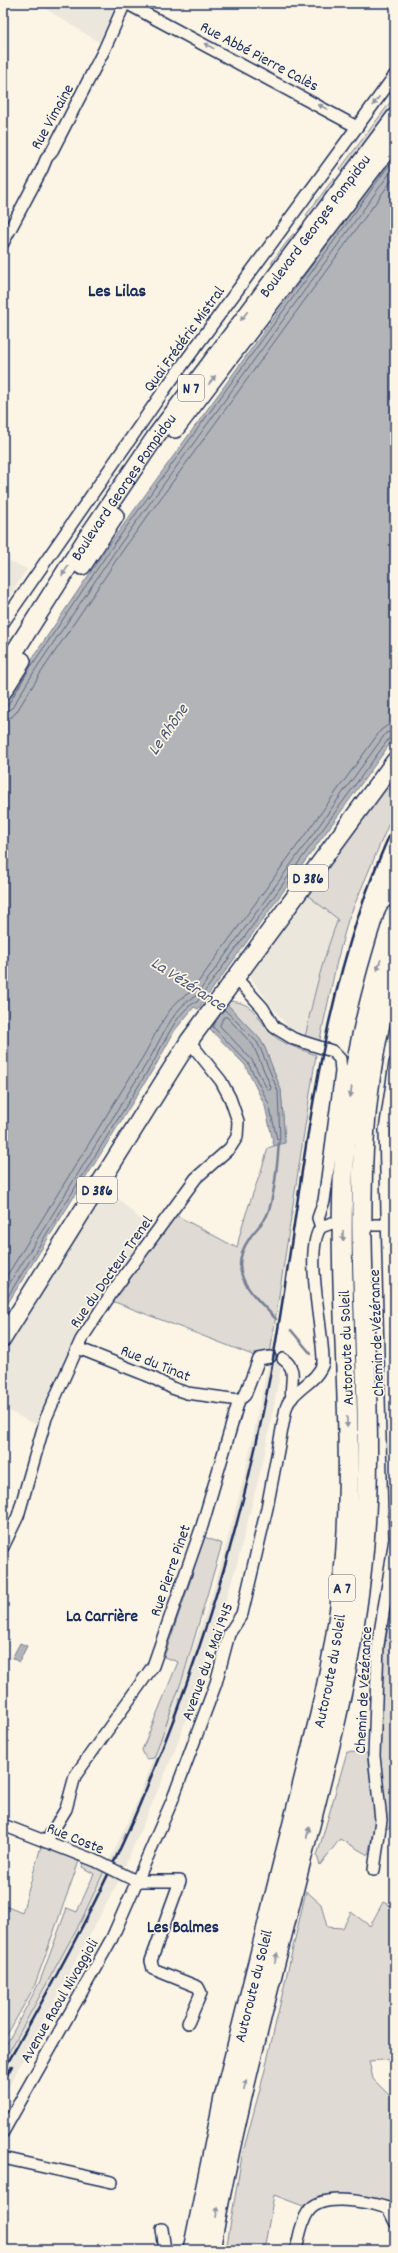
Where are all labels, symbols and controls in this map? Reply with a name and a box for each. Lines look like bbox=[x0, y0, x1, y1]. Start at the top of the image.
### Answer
street label: Rue Abbé Pierre Calès bbox=[196, 16, 322, 98]
one-way arrow bbox=[203, 42, 214, 49]
street label: Rue Vimaine bbox=[26, 80, 81, 154]
one-way arrow bbox=[372, 96, 380, 107]
one-way arrow bbox=[317, 104, 329, 111]
street label: Boulevard Georges Pompidou bbox=[255, 150, 377, 303]
district label: Les Lilas bbox=[88, 280, 146, 305]
street label: Quai Frédéric Mistral bbox=[139, 282, 231, 397]
one-way arrow bbox=[240, 310, 249, 321]
one-way arrow bbox=[207, 374, 216, 385]
road number: N 7 bbox=[178, 375, 204, 401]
street label: Boulevard Georges Pompidou bbox=[66, 410, 183, 566]
one-way arrow bbox=[61, 565, 69, 576]
water label: Le Rhône bbox=[143, 699, 197, 761]
road number: D 386 bbox=[288, 865, 328, 891]
water label: La Vézérance bbox=[145, 952, 231, 1019]
one-way arrow bbox=[375, 960, 381, 972]
one-way arrow bbox=[348, 1086, 354, 1098]
road number: D 386 bbox=[77, 1177, 117, 1203]
street label: Rue du Docteur Trenel bbox=[65, 1211, 160, 1333]
one-way arrow bbox=[340, 1230, 346, 1243]
street label: Chemin de Vézérance bbox=[364, 1269, 391, 1397]
street label: Autoroute du Soleil bbox=[334, 1290, 361, 1406]
street label: Rue du Tinat bbox=[117, 1340, 194, 1389]
one-way arrow bbox=[344, 1416, 350, 1429]
street label: Rue Pierre Pinet bbox=[145, 1522, 198, 1620]
road number: A 7 bbox=[329, 1575, 355, 1601]
street label: Avenue du 8 Mai 1945 bbox=[176, 1600, 240, 1724]
district label: La Carrière bbox=[66, 1606, 139, 1630]
street label: Autoroute du Soleil bbox=[308, 1613, 353, 1731]
street label: Chemin de Vézérance bbox=[350, 1626, 379, 1754]
street label: Rue Coste bbox=[43, 1817, 107, 1861]
one-way arrow bbox=[306, 1826, 312, 1839]
district label: Les Balmes bbox=[147, 1917, 219, 1941]
street label: Autoroute du Soleil bbox=[229, 1927, 280, 2045]
street label: Avenue Raoul Nivaggioli bbox=[15, 1935, 105, 2068]
one-way arrow bbox=[274, 1952, 280, 1965]
one-way arrow bbox=[242, 2078, 248, 2090]
one-way arrow bbox=[215, 2205, 221, 2218]

